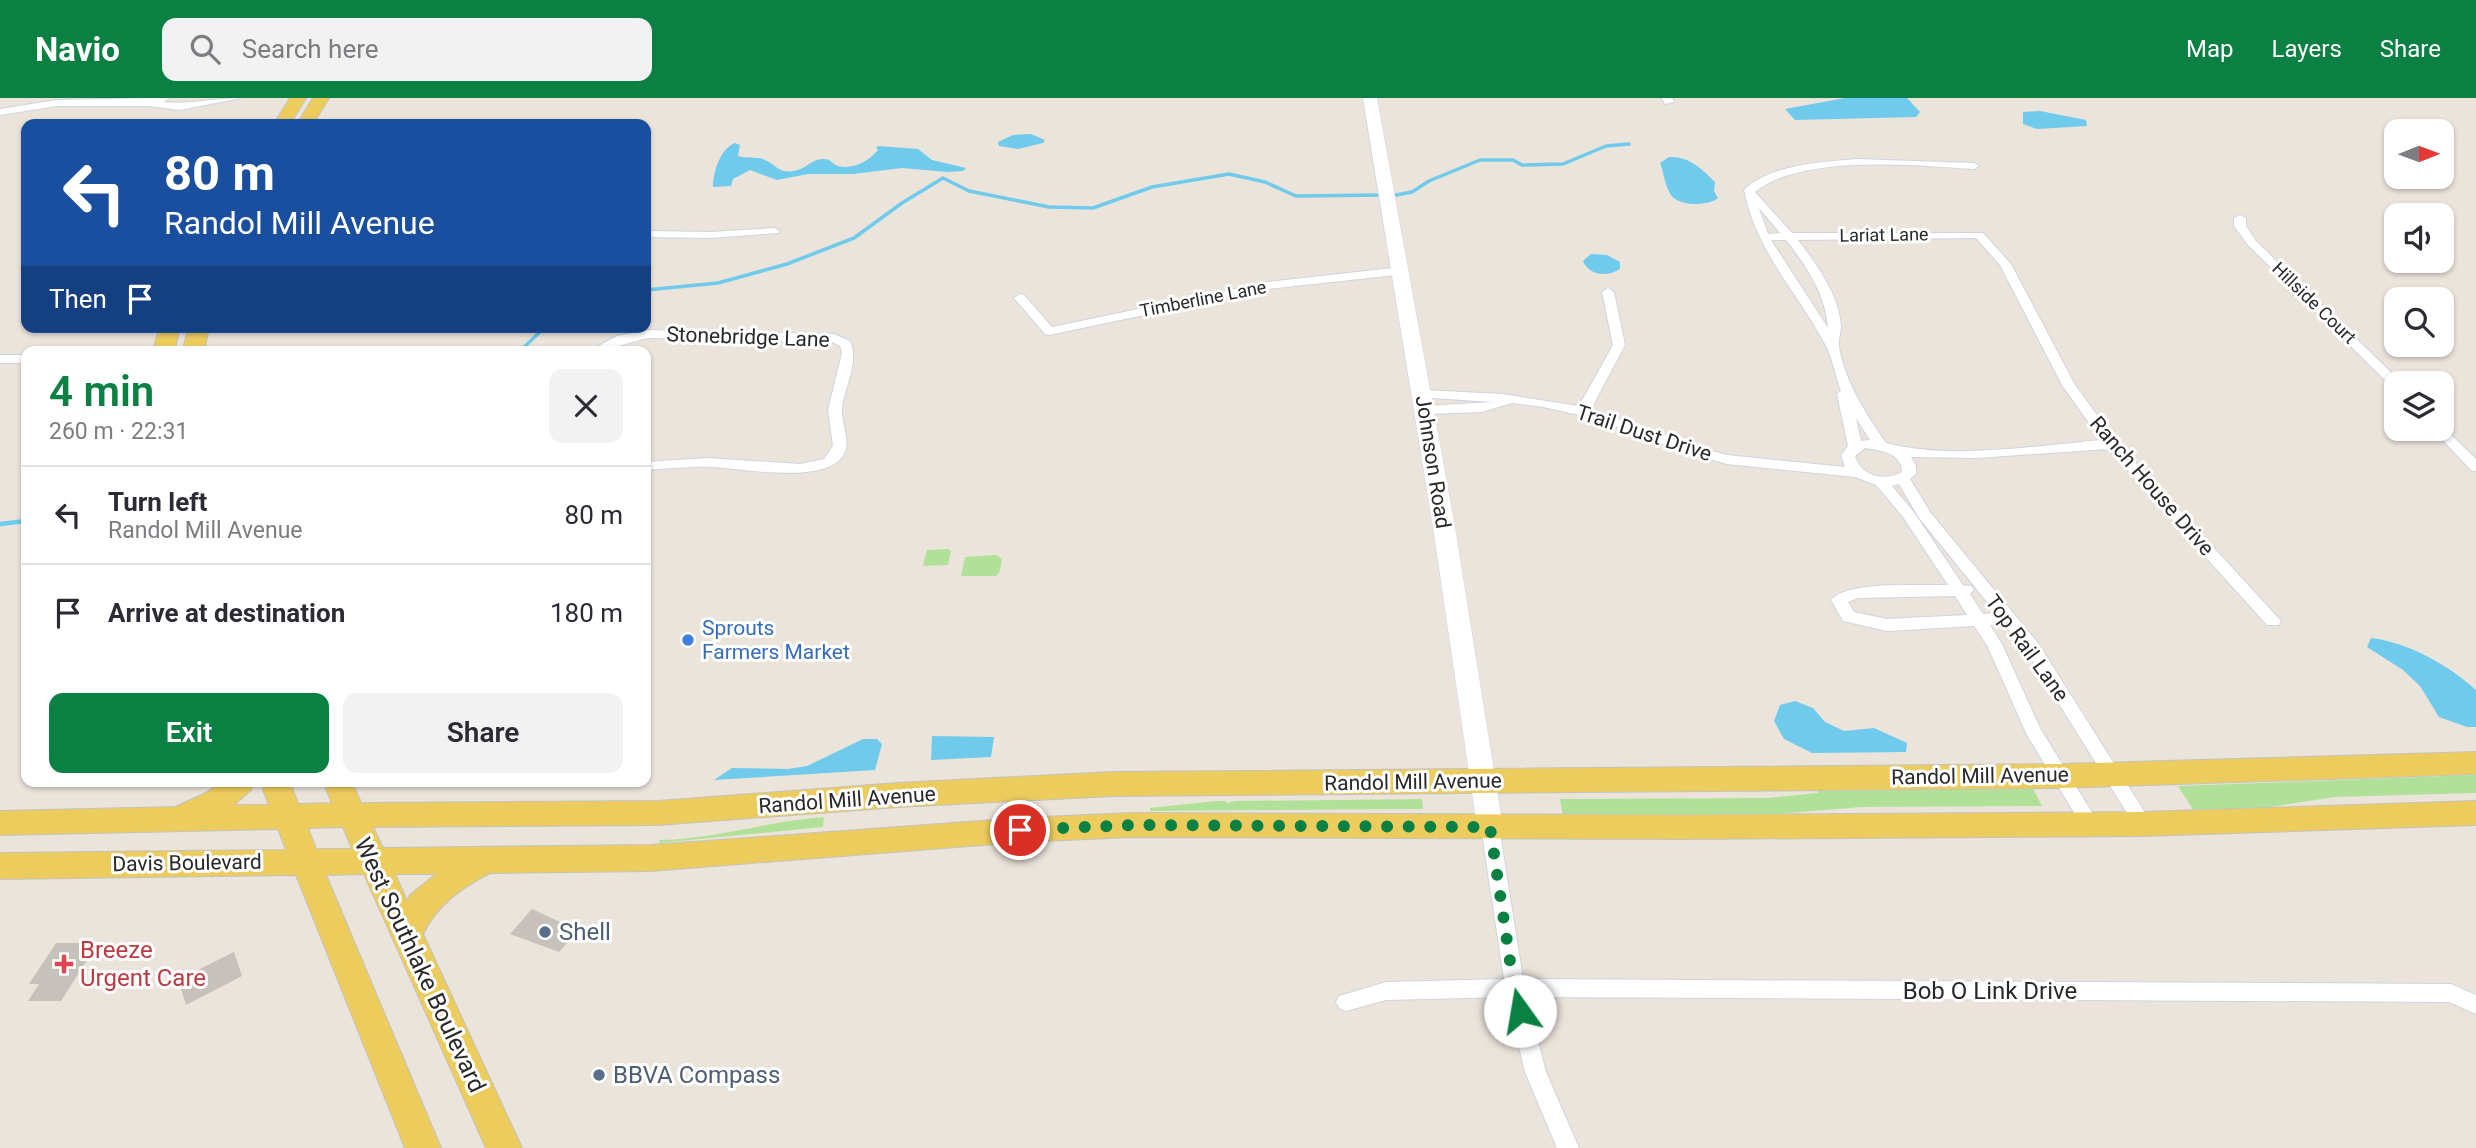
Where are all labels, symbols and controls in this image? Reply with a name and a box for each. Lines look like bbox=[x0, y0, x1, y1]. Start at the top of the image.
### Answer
search box bbox=[162, 18, 652, 81]
text: Navio bbox=[35, 30, 120, 69]
icon: search bbox=[186, 30, 224, 68]
text: Search here bbox=[242, 34, 379, 64]
text: Map bbox=[2186, 35, 2234, 63]
text: Layers bbox=[2272, 35, 2342, 63]
text: Share bbox=[2380, 35, 2441, 63]
north arrow bbox=[2384, 119, 2454, 189]
map controls bbox=[2384, 119, 2454, 441]
text: 80 m bbox=[164, 145, 275, 202]
icon: left bbox=[49, 147, 140, 238]
button: sound bbox=[2384, 203, 2454, 273]
text: Randol Mill Avenue bbox=[164, 204, 435, 242]
street label: Lariat Lane bbox=[1839, 223, 1929, 246]
street label: Hillside Court bbox=[2268, 258, 2361, 348]
street label: Timberline Lane bbox=[1138, 276, 1268, 321]
icon: arrive bbox=[121, 280, 159, 318]
text: Then bbox=[49, 284, 107, 314]
button: search bbox=[2384, 287, 2454, 357]
street label: Stonebridge Lane bbox=[666, 322, 830, 352]
text: 4 min bbox=[49, 367, 154, 416]
button: close bbox=[549, 369, 623, 443]
button: layers bbox=[2384, 371, 2454, 441]
street label: Johnson Road bbox=[1411, 394, 1455, 530]
street label: Trail Dust Drive bbox=[1573, 400, 1715, 466]
street label: Ranch House Drive bbox=[2085, 411, 2219, 561]
text: 260 m · 22:31 bbox=[49, 418, 188, 445]
text: Turn left bbox=[108, 487, 207, 517]
icon: left bbox=[49, 496, 87, 534]
text: 80 m bbox=[565, 500, 623, 530]
text: Randol Mill Avenue bbox=[108, 517, 303, 544]
street label: Top Rail Lane bbox=[1980, 590, 2074, 706]
icon: arrive bbox=[49, 594, 87, 632]
text: Arrive at destination bbox=[108, 598, 345, 628]
text: 180 m bbox=[550, 598, 623, 628]
place label: Sprouts Farmers Market bbox=[702, 616, 850, 664]
marker: Sprouts Farmers Market bbox=[680, 632, 696, 648]
button: Exit bbox=[49, 693, 329, 773]
button: Share bbox=[343, 693, 623, 773]
street label: Randol Mill Avenue bbox=[1891, 762, 2069, 790]
street label: Randol Mill Avenue bbox=[1324, 768, 1502, 796]
street label: Randol Mill Avenue bbox=[758, 782, 936, 818]
pin bbox=[990, 800, 1050, 860]
icon: arrive bbox=[1001, 811, 1039, 849]
street label: West Southlake Boulevard bbox=[349, 833, 491, 1097]
street label: Davis Boulevard bbox=[112, 850, 262, 876]
place label: Shell bbox=[559, 918, 611, 946]
marker: Shell bbox=[537, 924, 553, 940]
place label: Breeze Urgent Care bbox=[80, 936, 206, 992]
marker: Breeze Urgent Care bbox=[54, 954, 74, 974]
position arrow bbox=[1483, 974, 1557, 1048]
street label: Bob O Link Drive bbox=[1903, 977, 2077, 1005]
place label: BBVA Compass bbox=[613, 1061, 780, 1089]
marker: BBVA Compass bbox=[591, 1067, 607, 1083]

